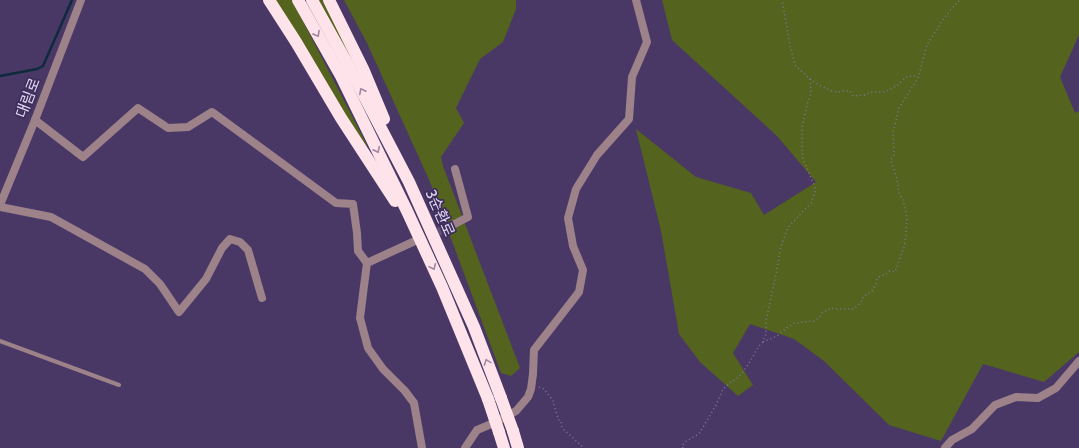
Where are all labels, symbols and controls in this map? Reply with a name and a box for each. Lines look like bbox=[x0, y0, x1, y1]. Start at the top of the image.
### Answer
one-way arrow bbox=[313, 30, 320, 37]
street label: 대림로 bbox=[12, 75, 44, 121]
one-way arrow bbox=[359, 88, 367, 95]
one-way arrow bbox=[372, 145, 380, 153]
street label: 3순환로 bbox=[422, 187, 458, 239]
one-way arrow bbox=[428, 263, 436, 270]
one-way arrow bbox=[484, 358, 492, 365]

